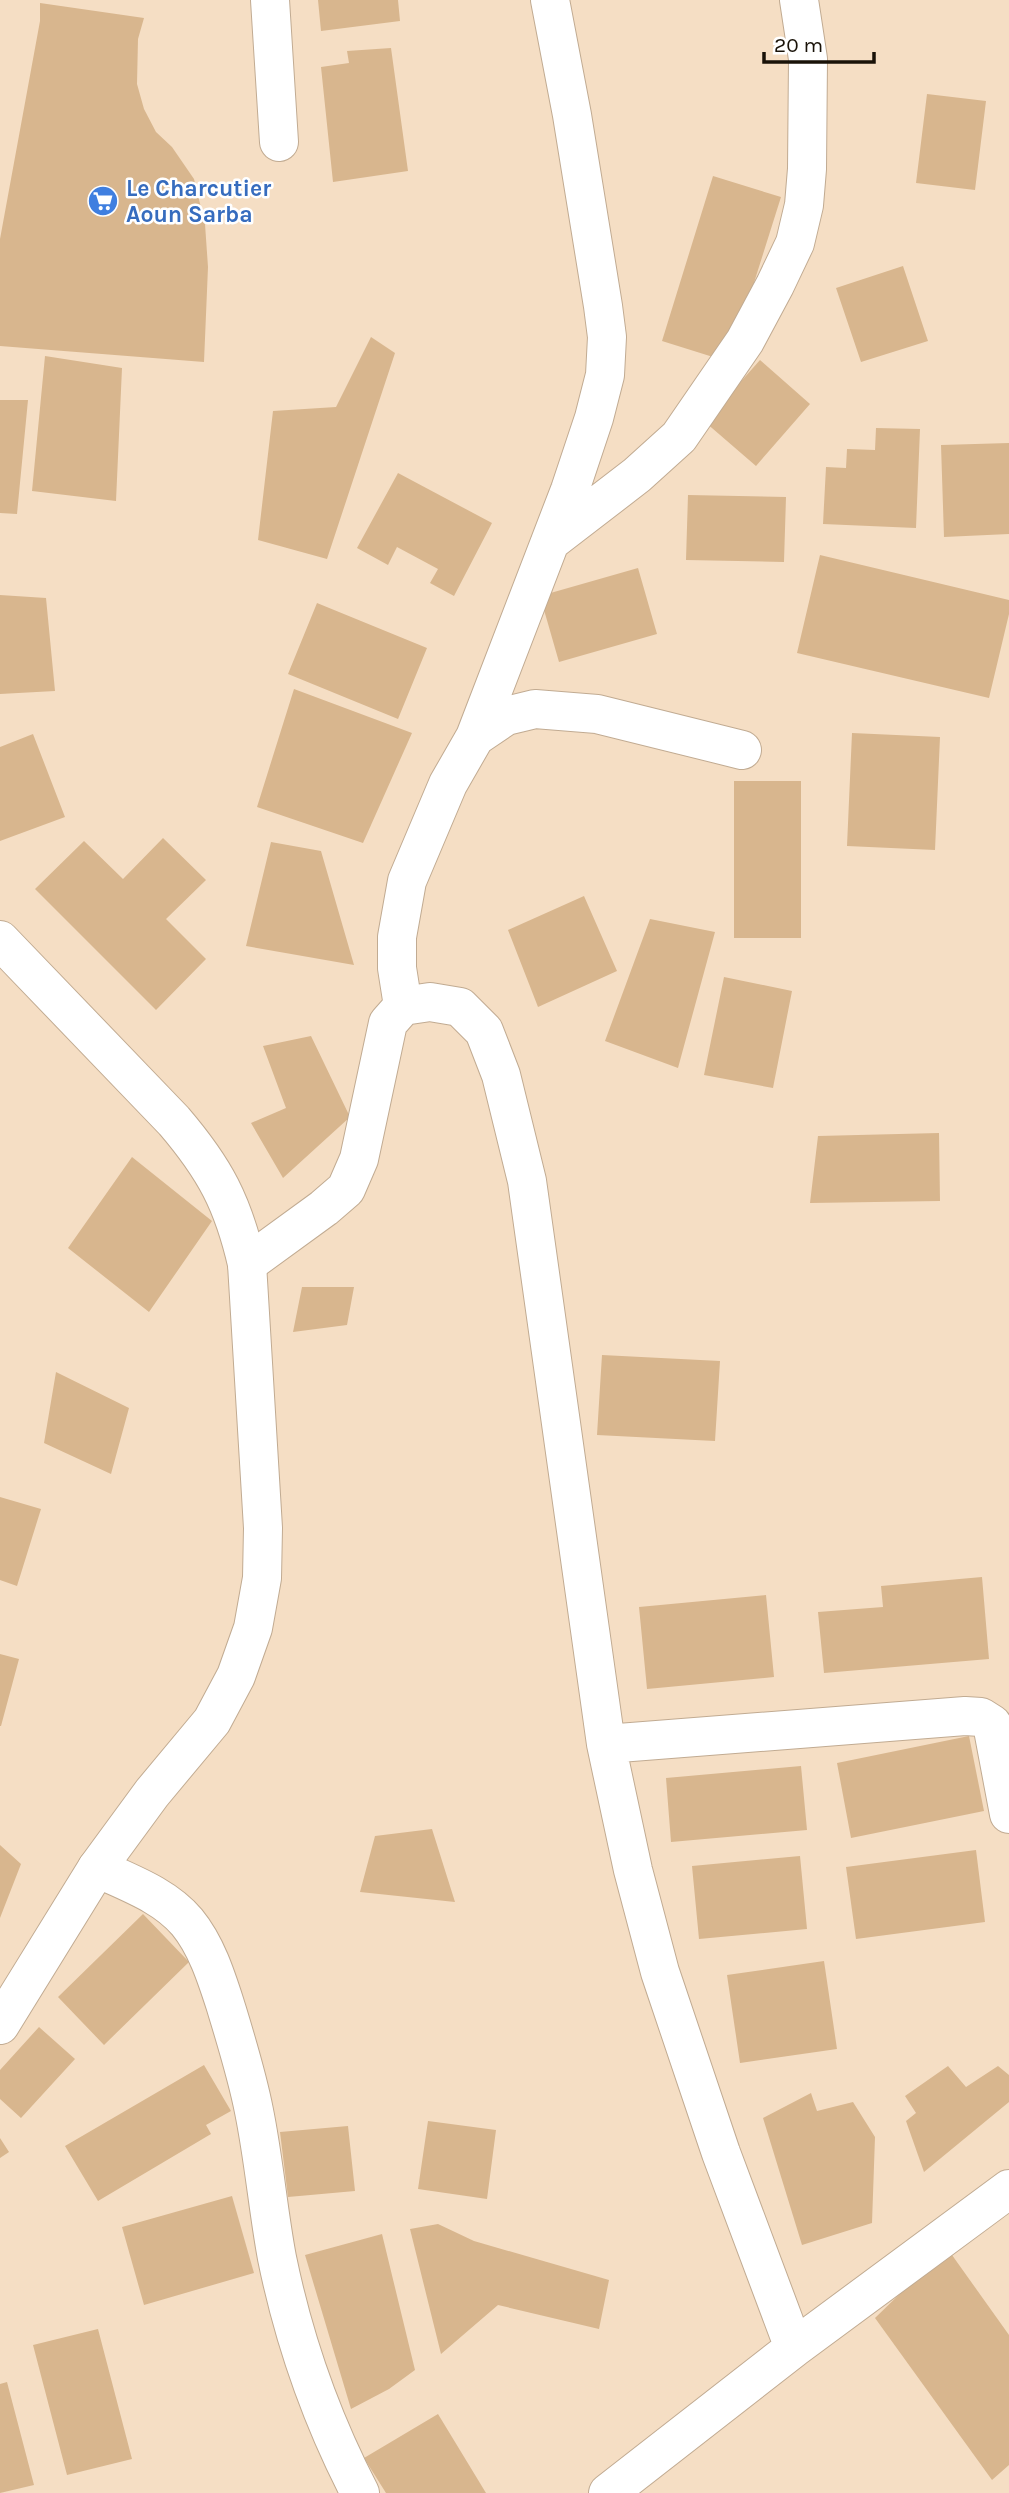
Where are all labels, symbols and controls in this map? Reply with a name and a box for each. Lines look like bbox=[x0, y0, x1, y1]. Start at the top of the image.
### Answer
scale bar bbox=[764, 21, 874, 65]
text: 20 m bbox=[774, 33, 823, 57]
place label: Le Charcutier Aoun Sarba bbox=[126, 175, 271, 228]
supermarket icon: Le Charcutier Aoun Sarba bbox=[86, 184, 120, 218]

